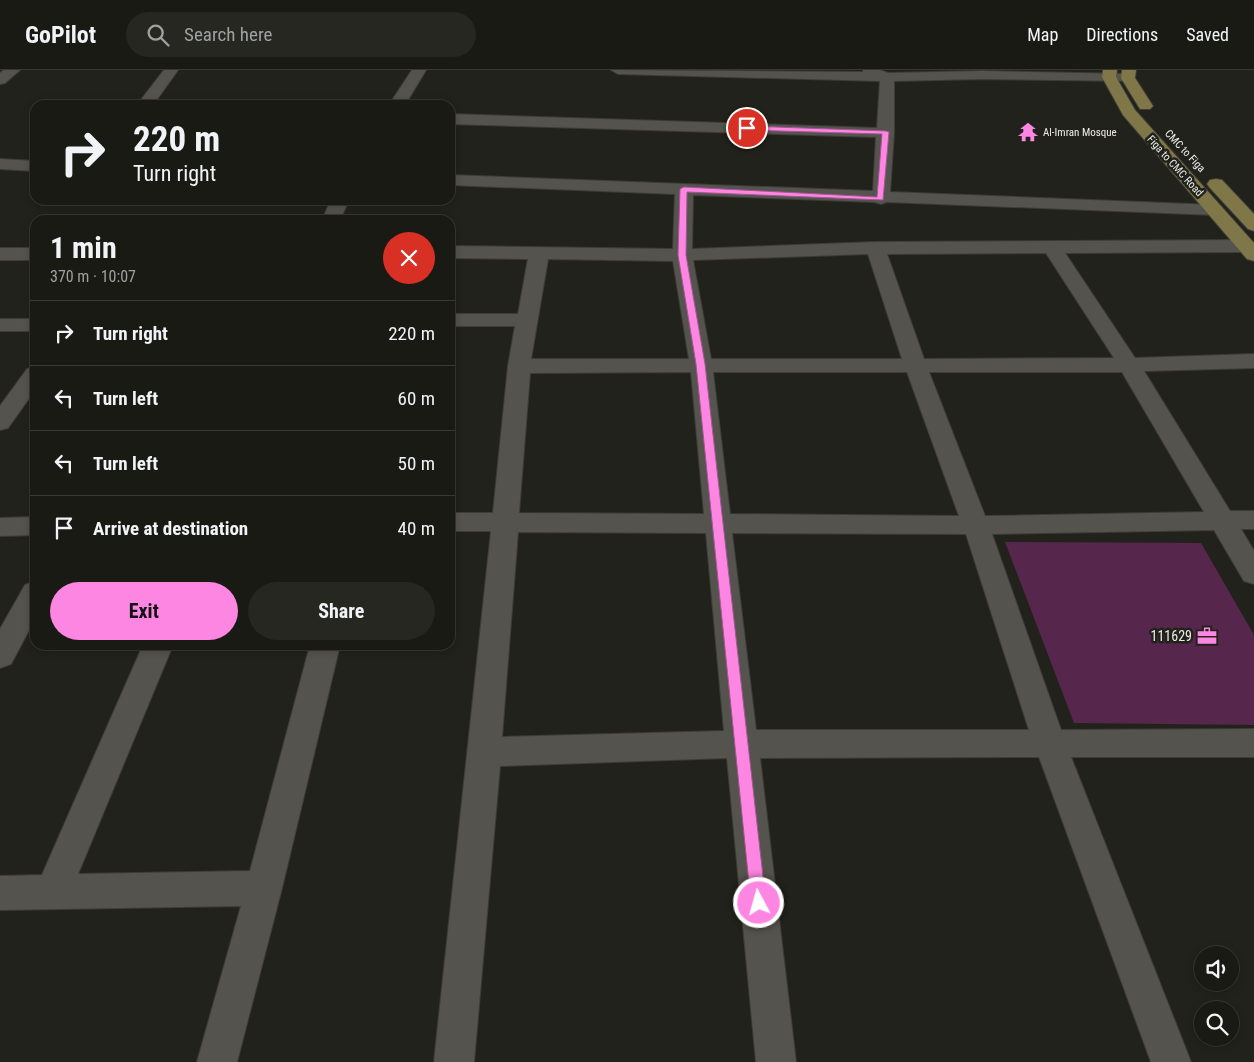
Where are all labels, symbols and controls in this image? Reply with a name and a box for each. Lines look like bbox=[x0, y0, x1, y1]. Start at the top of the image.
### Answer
search box bbox=[126, 12, 476, 57]
text: GoPilot bbox=[25, 21, 96, 49]
icon: search bbox=[144, 21, 172, 49]
text: Search here bbox=[184, 23, 272, 46]
text: Map bbox=[1027, 24, 1058, 45]
text: Directions bbox=[1086, 24, 1158, 45]
text: Saved bbox=[1186, 24, 1229, 45]
pin bbox=[726, 107, 768, 149]
icon: arrive bbox=[733, 114, 761, 142]
text: 220 m bbox=[133, 119, 220, 160]
icon: right bbox=[50, 120, 115, 185]
temple icon: Al-Imran Mosque bbox=[1017, 121, 1039, 143]
place label: Al-Imran Mosque bbox=[1043, 126, 1117, 139]
street label: CMC to Figa bbox=[1162, 127, 1208, 175]
street label: Figa to CMC Road bbox=[1144, 133, 1206, 199]
text: Turn right bbox=[133, 161, 216, 186]
text: 1 min bbox=[50, 230, 117, 265]
button: close bbox=[383, 232, 435, 284]
text: 370 m · 10:07 bbox=[50, 267, 136, 286]
icon: right bbox=[50, 319, 78, 347]
text: Turn right bbox=[93, 322, 168, 345]
text: 220 m bbox=[388, 322, 435, 345]
icon: left bbox=[50, 384, 78, 412]
text: Turn left bbox=[93, 387, 158, 410]
text: 60 m bbox=[398, 387, 435, 410]
icon: left bbox=[50, 449, 78, 477]
text: Turn left bbox=[93, 452, 158, 475]
text: 50 m bbox=[398, 452, 435, 475]
icon: arrive bbox=[50, 514, 78, 542]
text: Arrive at destination bbox=[93, 517, 248, 540]
text: 40 m bbox=[398, 517, 435, 540]
button: Exit bbox=[50, 582, 238, 640]
button: Share bbox=[248, 582, 435, 640]
office icon: 111629 bbox=[1196, 625, 1218, 647]
place label: 111629 bbox=[1151, 628, 1192, 644]
position arrow bbox=[732, 876, 784, 928]
map controls bbox=[1194, 946, 1239, 1046]
button: sound bbox=[1194, 946, 1239, 991]
button: search bbox=[1194, 1001, 1239, 1046]

